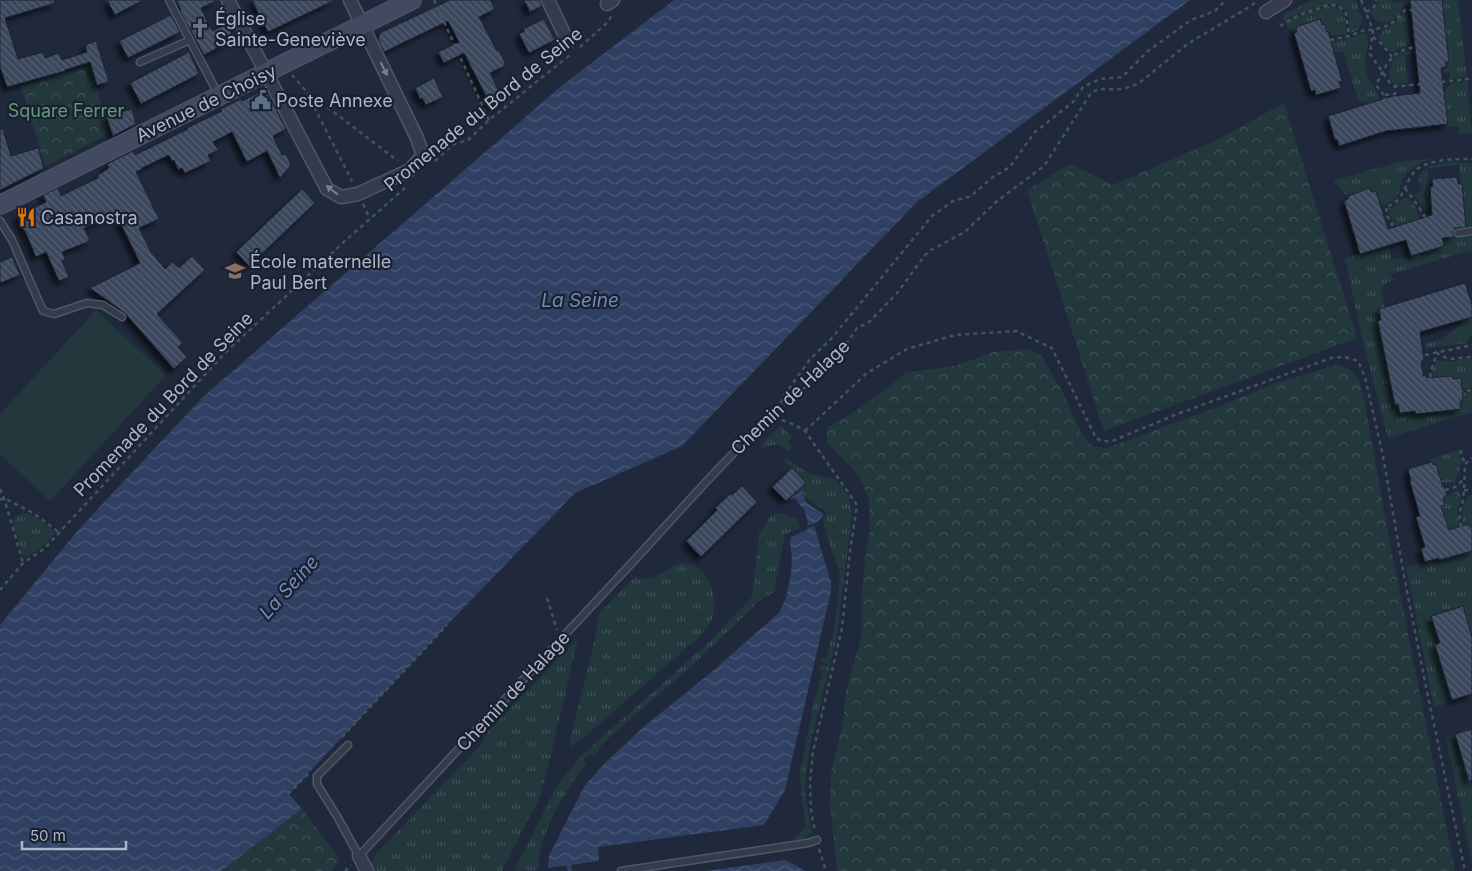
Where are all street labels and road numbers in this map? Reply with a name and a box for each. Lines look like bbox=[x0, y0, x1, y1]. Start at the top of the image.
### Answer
street label: Promenade du Bord de Seine bbox=[380, 23, 586, 195]
street label: Avenue de Choisy bbox=[132, 60, 280, 146]
street label: Promenade du Bord de Seine bbox=[69, 307, 257, 501]
street label: Chemin de Halage bbox=[727, 335, 853, 459]
street label: Chemin de Halage bbox=[452, 627, 574, 755]

